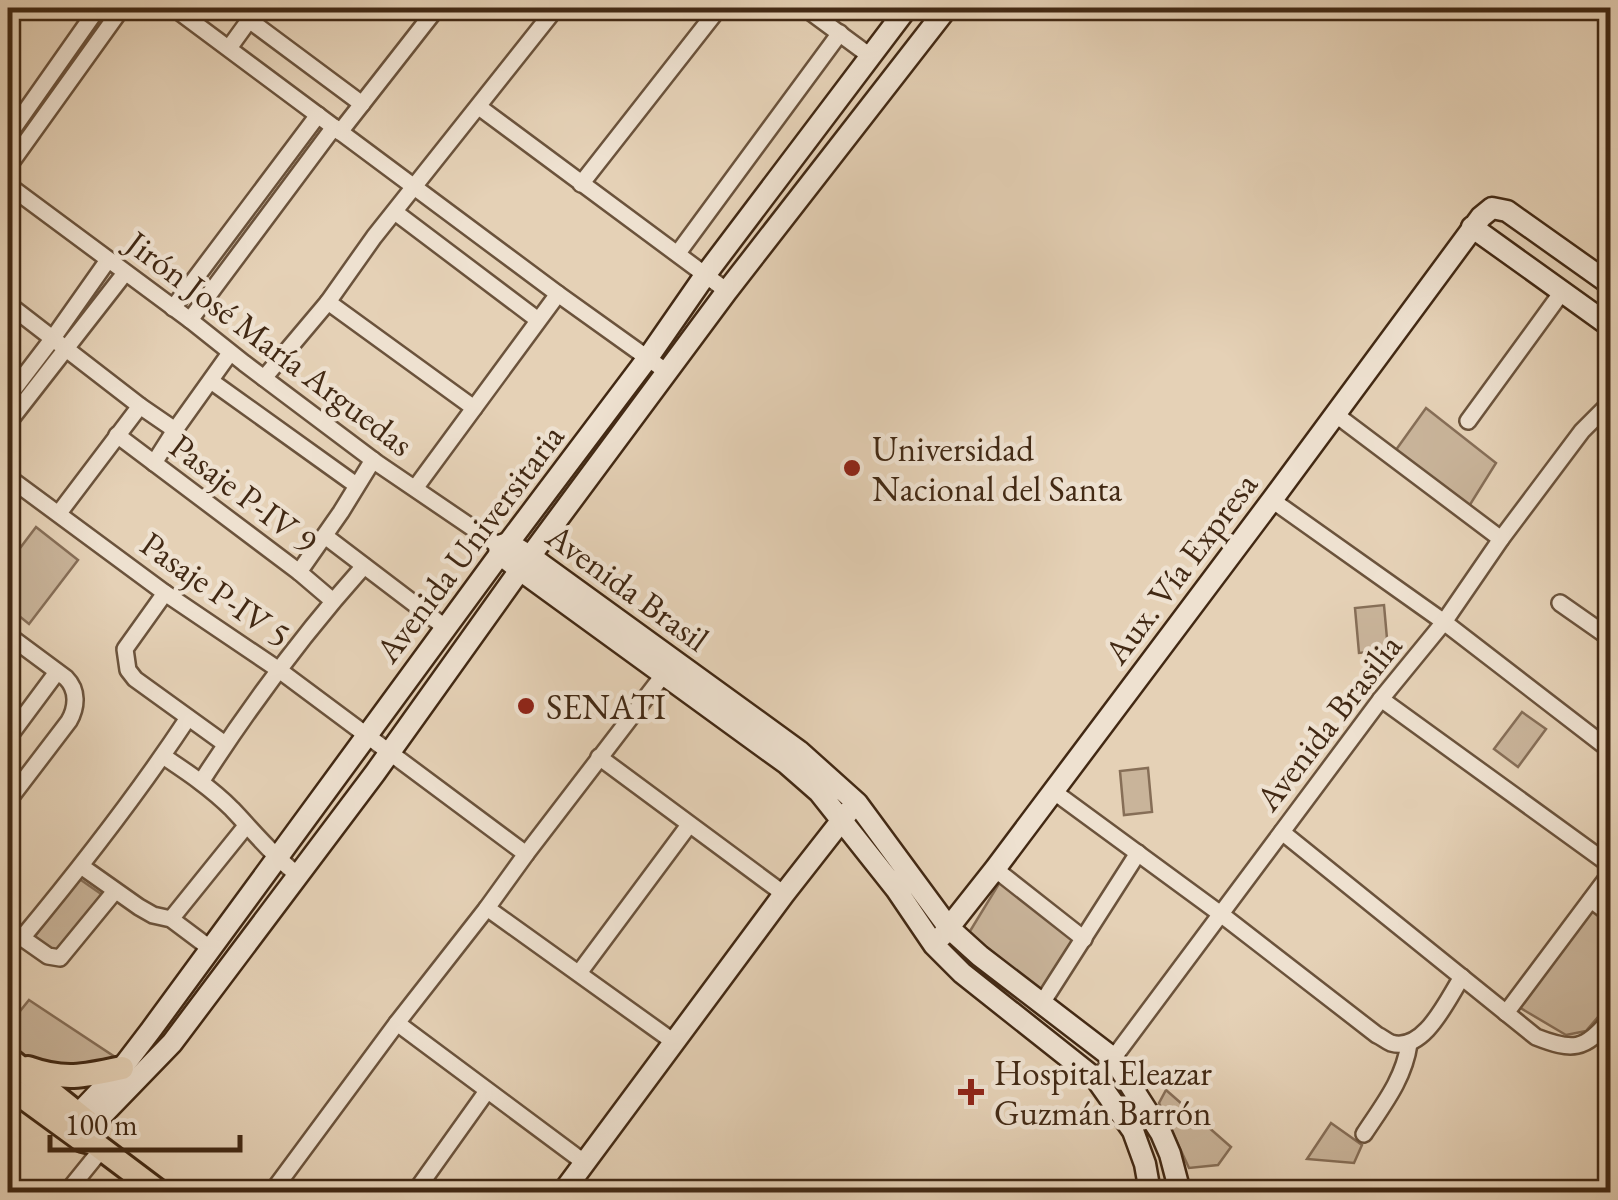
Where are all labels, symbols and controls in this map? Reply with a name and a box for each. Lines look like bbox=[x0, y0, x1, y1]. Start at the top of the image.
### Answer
street label: Jirón José María Arguedas bbox=[115, 218, 423, 466]
street label: Avenida Universitaria bbox=[364, 415, 573, 672]
street label: Pasaje P-IV 9 bbox=[161, 423, 327, 563]
place label: Universidad Nacional del Santa bbox=[872, 426, 1122, 511]
marker: Universidad Nacional del Santa bbox=[841, 457, 863, 479]
street label: Aux. Vía Expresa bbox=[1093, 463, 1267, 674]
street label: Avenida Brasil bbox=[537, 512, 718, 661]
street label: Pasaje P-IV 5 bbox=[132, 521, 300, 657]
street label: Avenida Brasilia bbox=[1244, 624, 1411, 820]
place label: SENATI bbox=[546, 684, 666, 729]
marker: SENATI bbox=[515, 695, 537, 717]
place label: Hospital Eleazar Guzmán Barrón bbox=[994, 1050, 1212, 1135]
marker: Hospital Eleazar Guzmán Barrón bbox=[958, 1079, 984, 1105]
scale bar bbox=[50, 1090, 240, 1152]
text: 100 m bbox=[65, 1105, 138, 1144]

